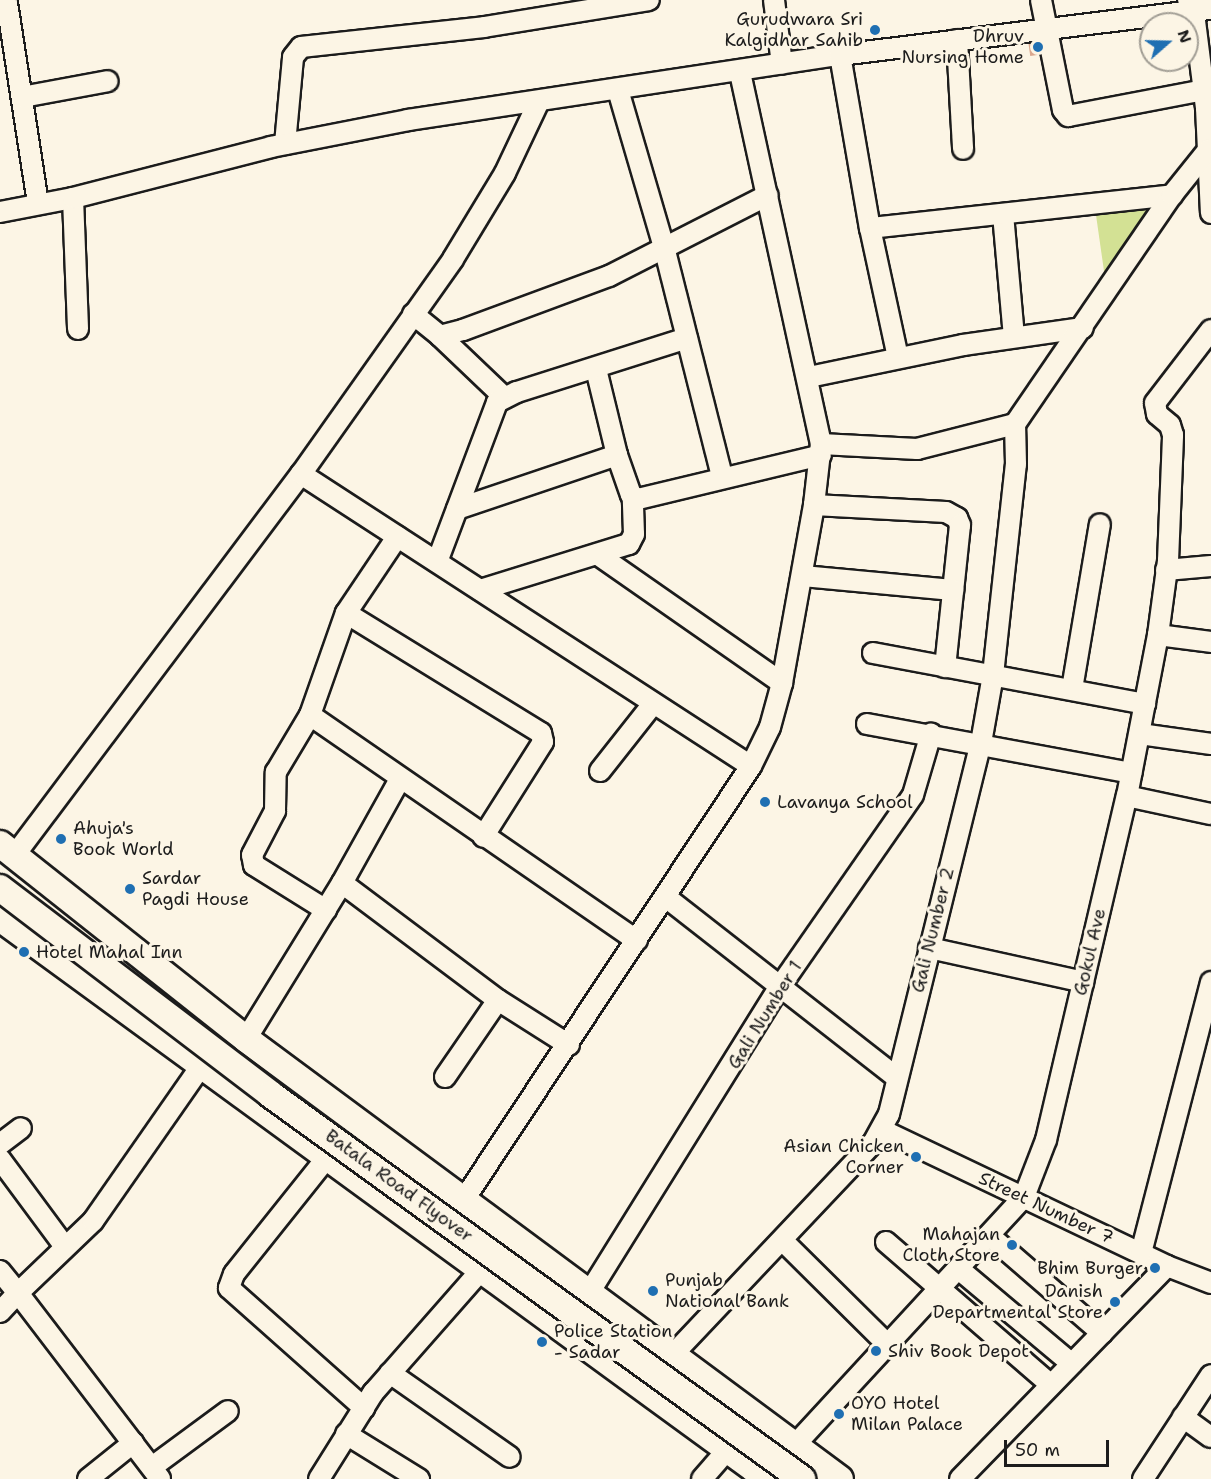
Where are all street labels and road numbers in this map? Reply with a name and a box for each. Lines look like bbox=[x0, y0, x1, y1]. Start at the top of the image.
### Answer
street label: Gali Number 2 bbox=[907, 865, 959, 995]
street label: Gokul Ave bbox=[1070, 906, 1110, 998]
street label: Gali Number 1 bbox=[723, 957, 807, 1073]
street label: Batala Road Flyover bbox=[321, 1125, 477, 1247]
street label: Street Number 7 bbox=[975, 1167, 1117, 1249]

